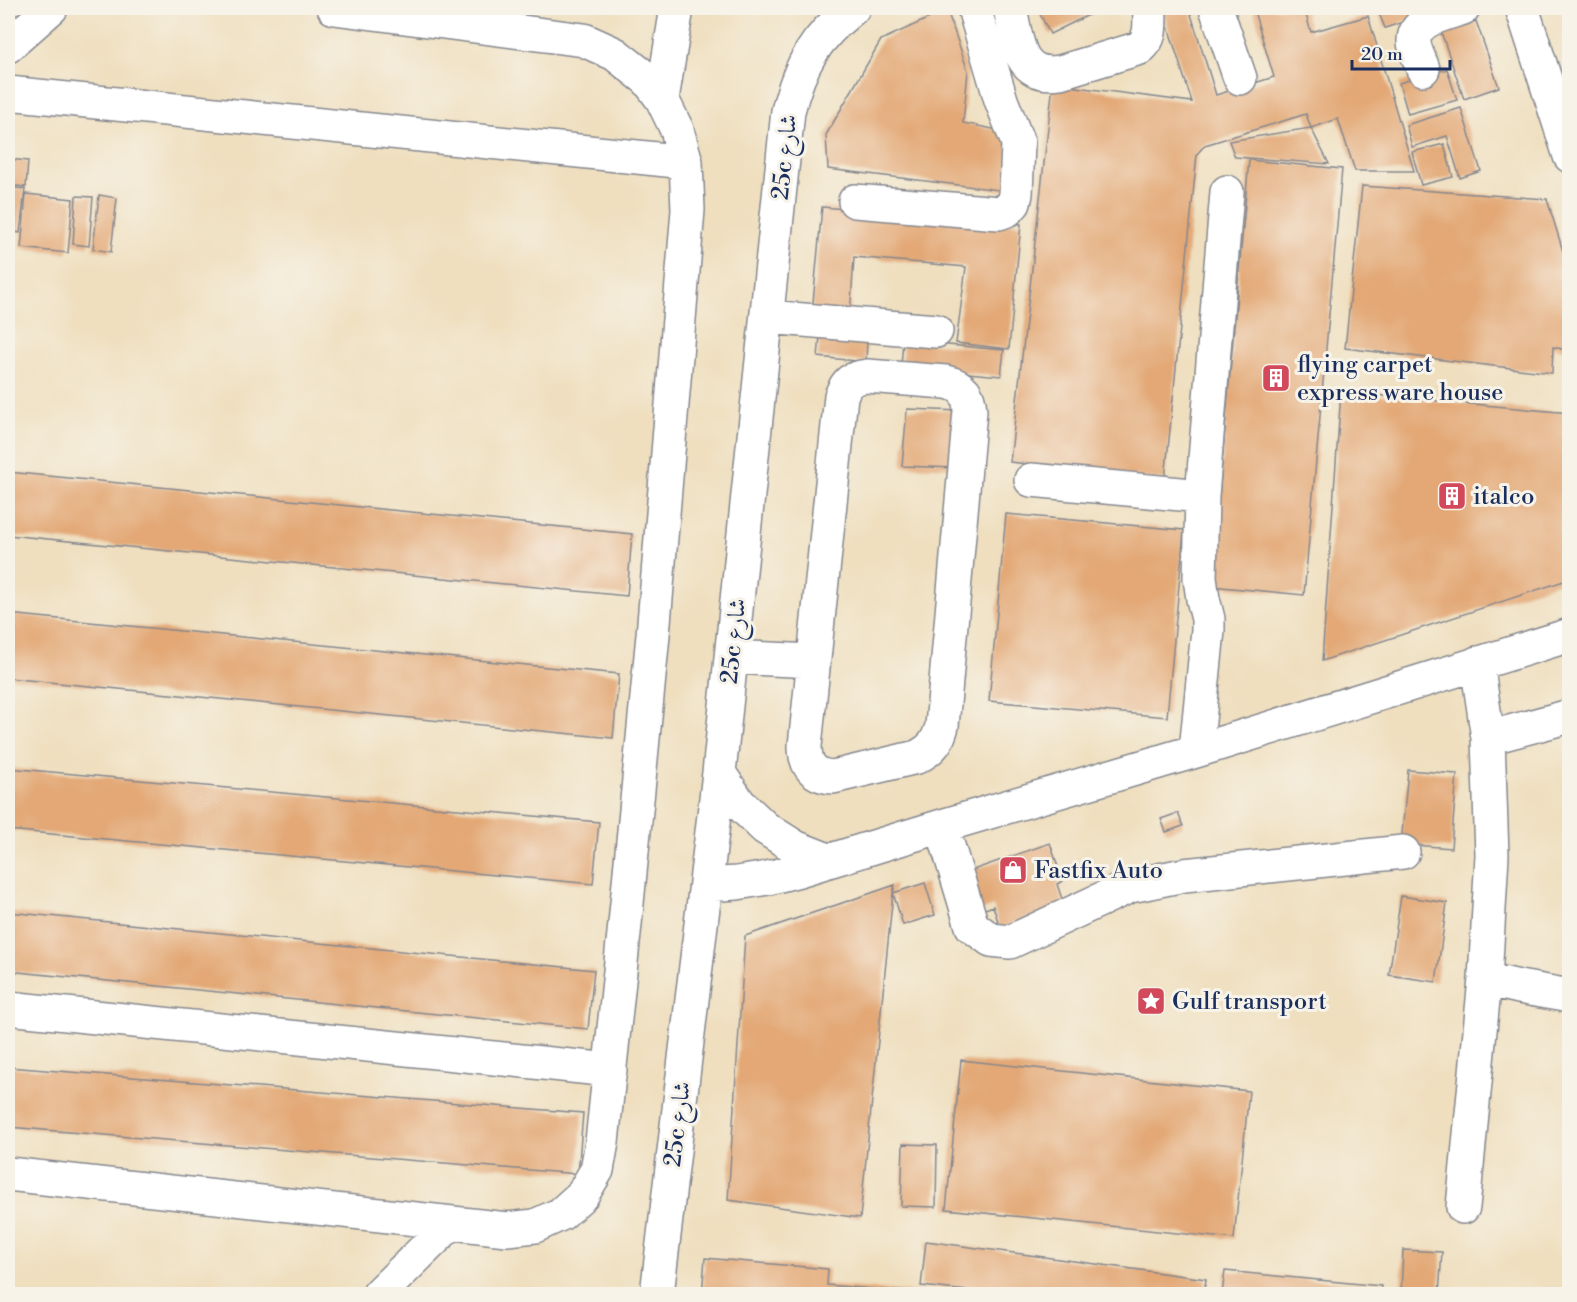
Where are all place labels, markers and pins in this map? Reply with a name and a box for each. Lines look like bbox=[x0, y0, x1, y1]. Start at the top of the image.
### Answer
place label: flying carpet express ware house bbox=[1297, 350, 1503, 408]
building icon: flying carpet express ware house bbox=[1260, 362, 1292, 394]
building icon: italco bbox=[1436, 480, 1468, 512]
place label: italco bbox=[1473, 482, 1534, 512]
shop icon: Fastfix Auto bbox=[997, 854, 1029, 886]
place label: Fastfix Auto bbox=[1034, 856, 1163, 886]
place icon: Gulf transport bbox=[1135, 985, 1167, 1017]
place label: Gulf transport bbox=[1172, 987, 1327, 1017]

